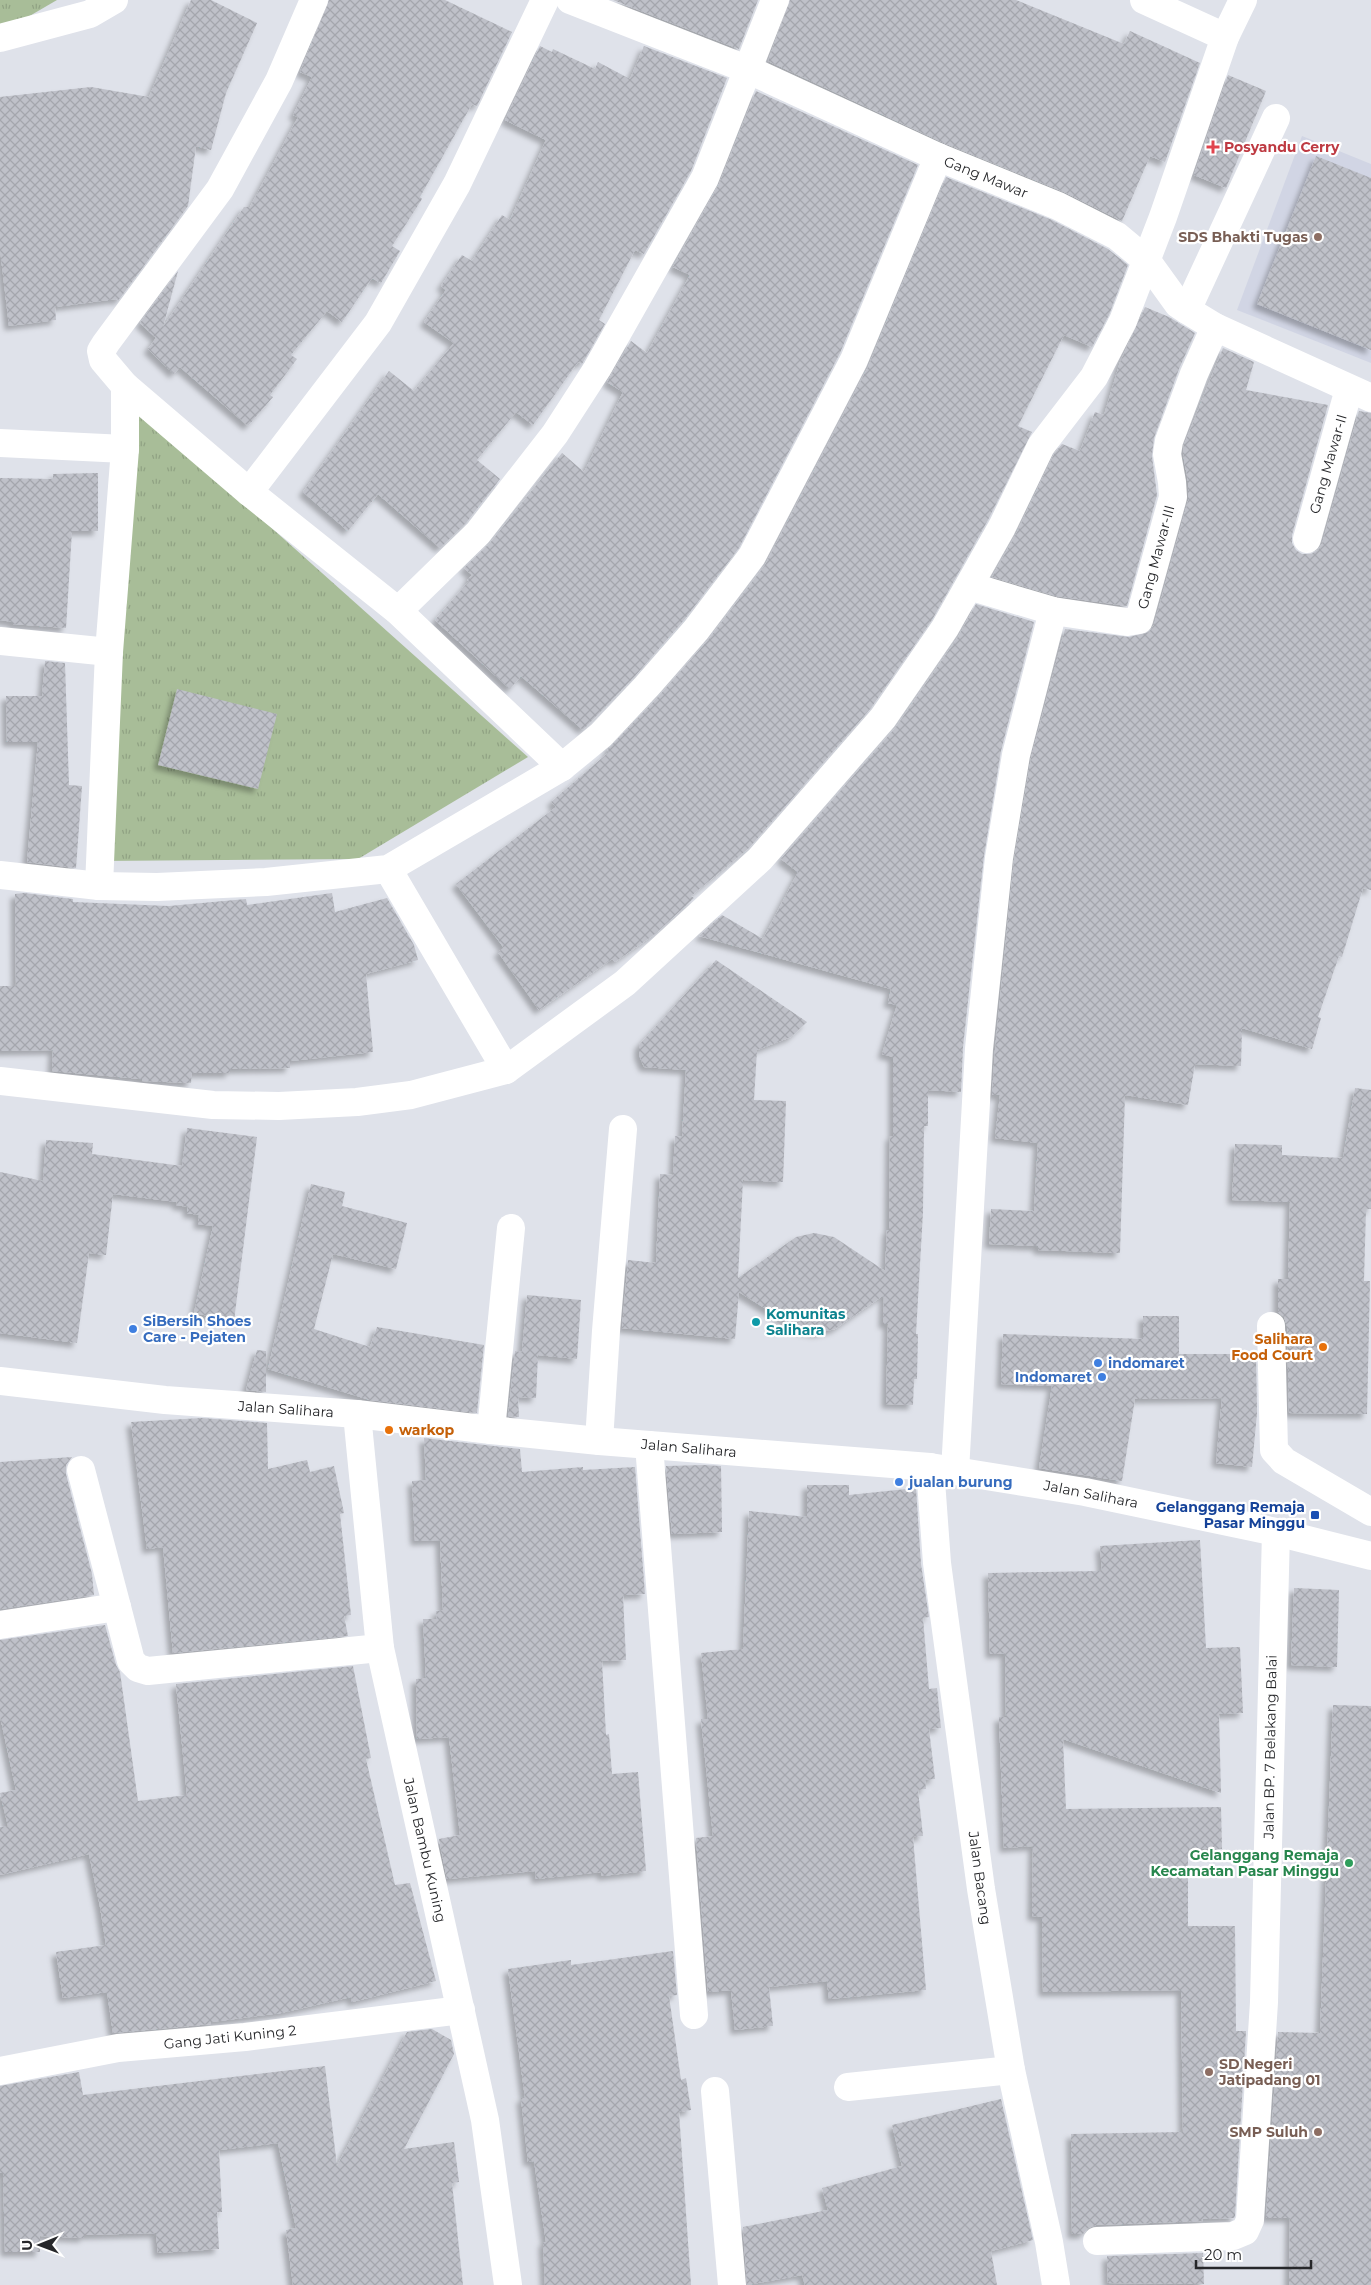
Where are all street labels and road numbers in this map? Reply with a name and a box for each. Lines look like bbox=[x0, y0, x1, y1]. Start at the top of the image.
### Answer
street label: Gang Mawar bbox=[941, 152, 1031, 202]
street label: Gang Mawar-II bbox=[1305, 412, 1351, 516]
street label: Gang Mawar-III bbox=[1133, 503, 1179, 611]
street label: Jalan Salihara bbox=[237, 1397, 334, 1421]
street label: Jalan Salihara bbox=[639, 1435, 738, 1461]
street label: Jalan Salihara bbox=[1041, 1476, 1140, 1512]
street label: Jalan BP. 7 Belakang Balai bbox=[1259, 1655, 1281, 1840]
street label: Jalan Bambu Kuning bbox=[399, 1775, 450, 1924]
street label: Jalan Bacang bbox=[964, 1829, 995, 1926]
street label: Gang Jati Kuning 2 bbox=[163, 2021, 297, 2053]

